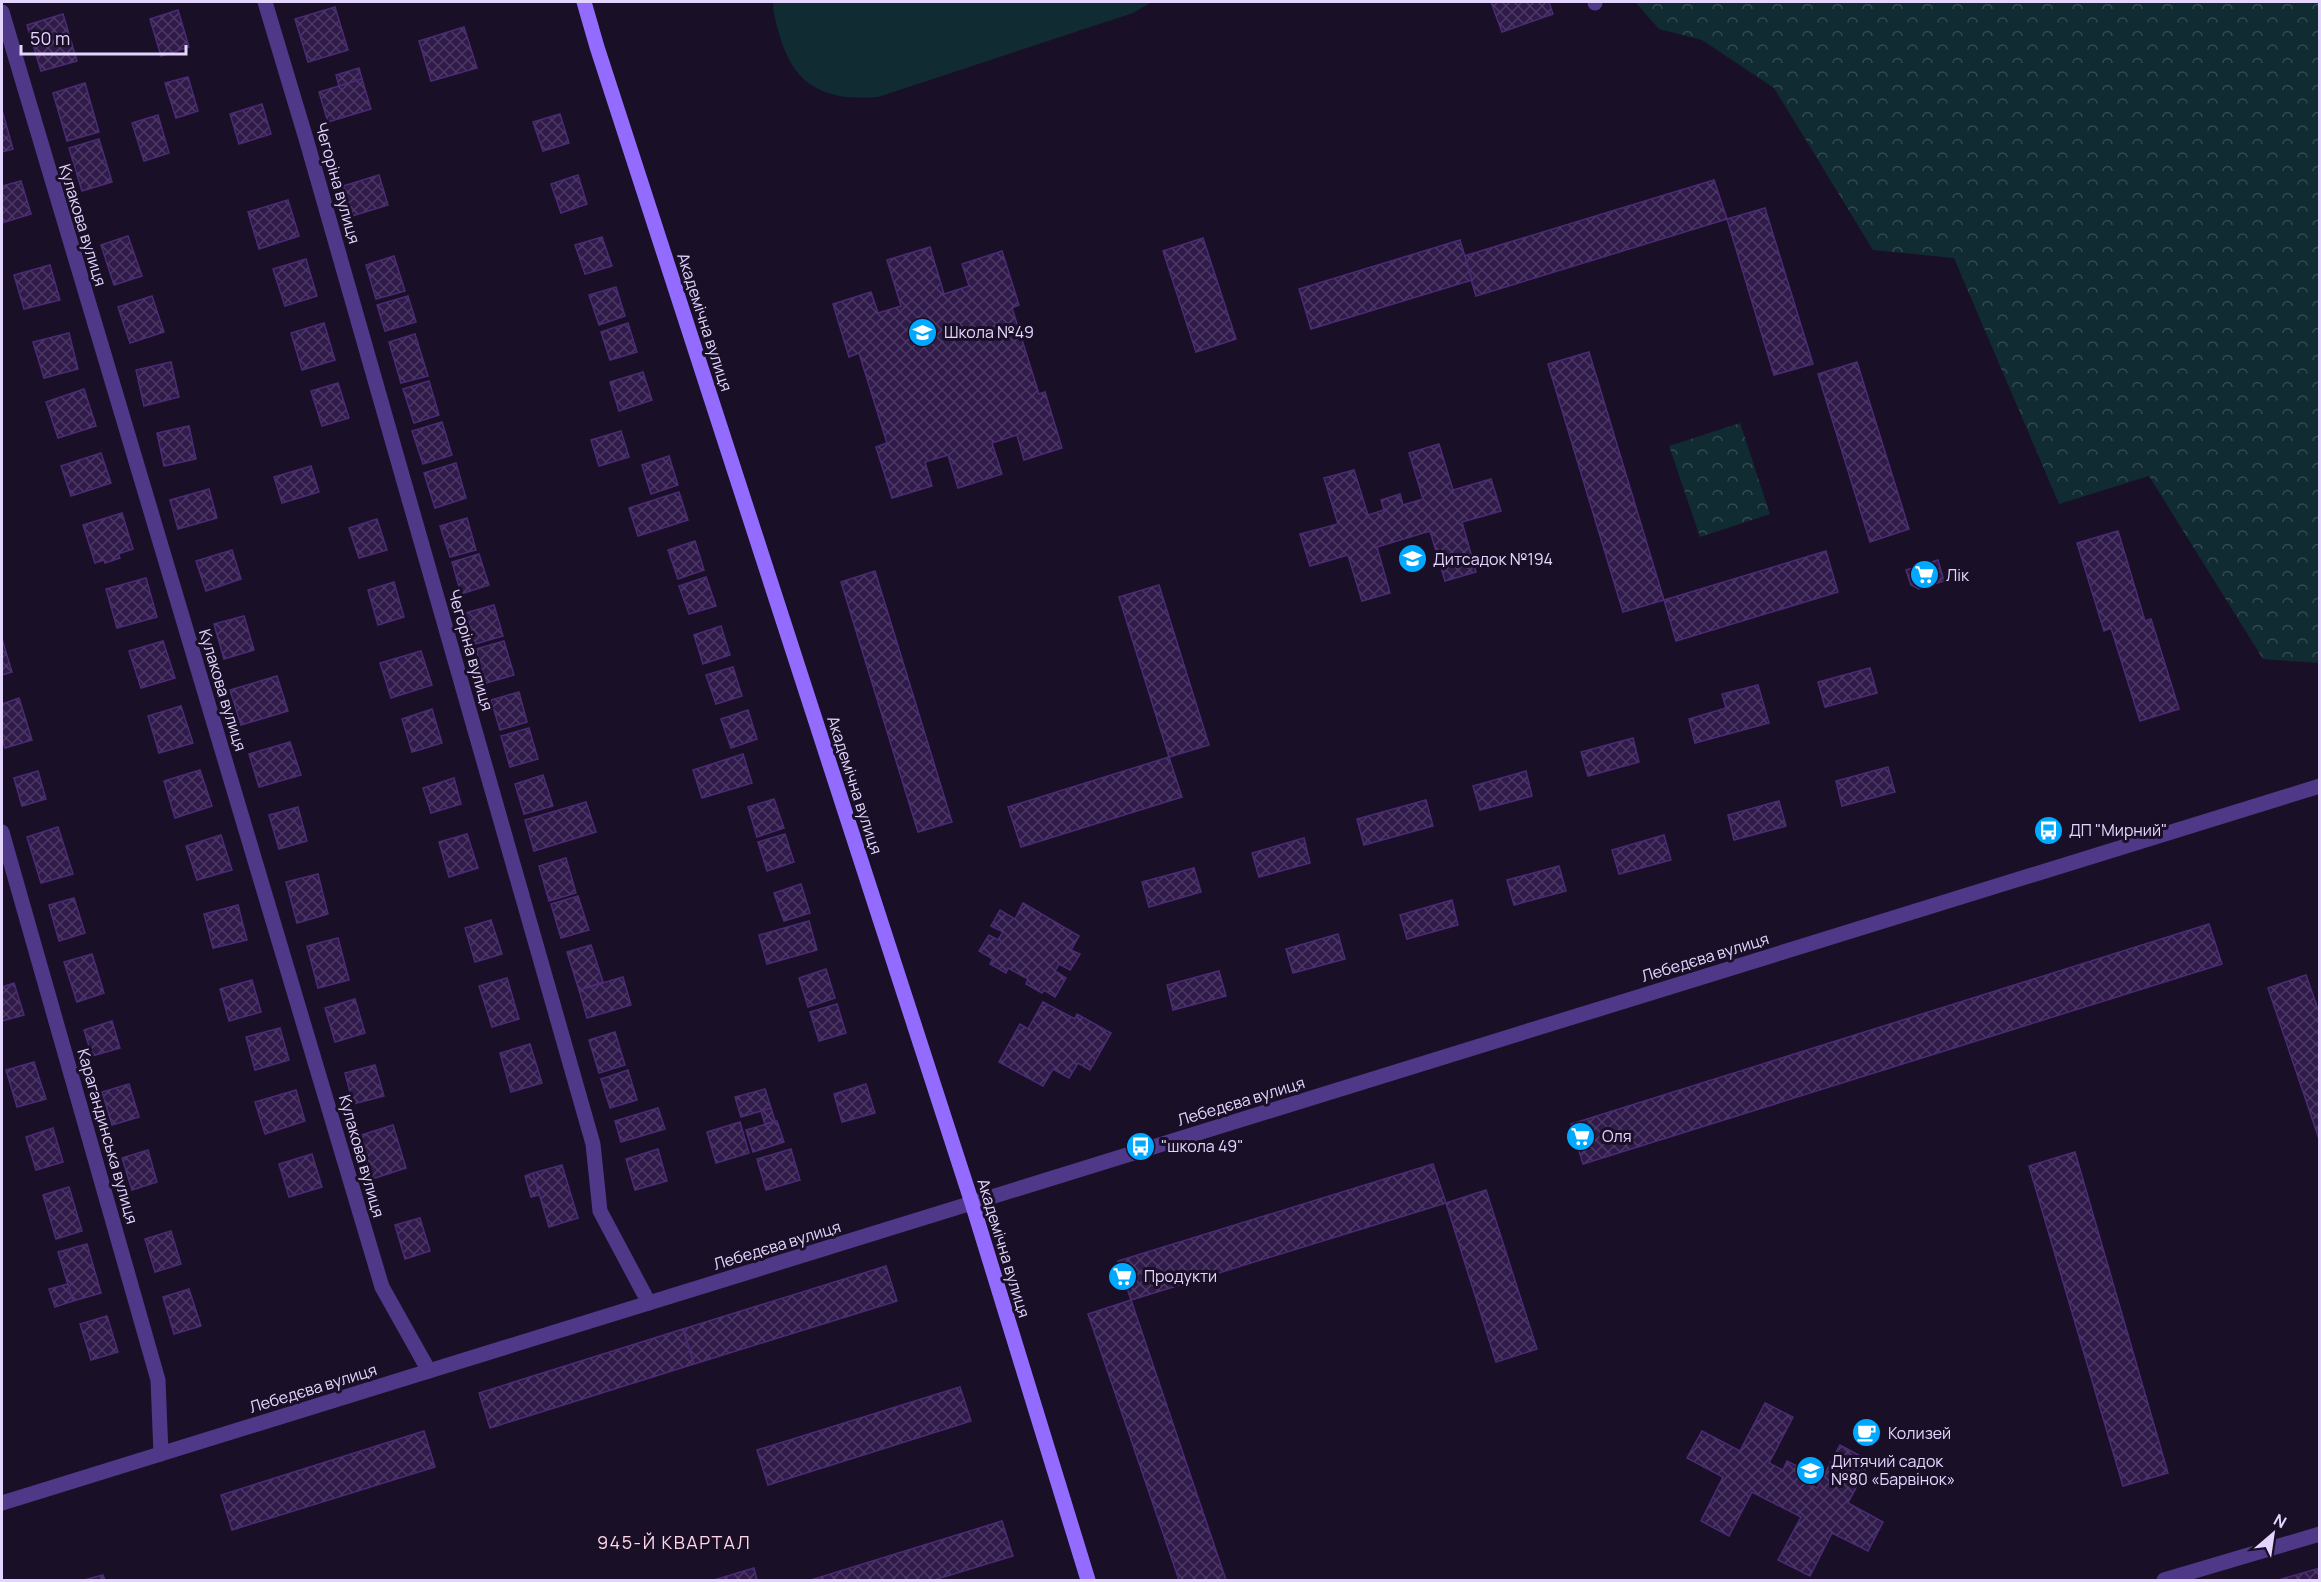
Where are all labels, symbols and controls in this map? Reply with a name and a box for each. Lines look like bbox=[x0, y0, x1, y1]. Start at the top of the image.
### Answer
scale bar bbox=[21, 18, 186, 56]
text: 50 m bbox=[30, 26, 70, 50]
street label: Чегоріна вулиця bbox=[310, 120, 366, 246]
street label: Кулакова вулиця bbox=[54, 161, 112, 289]
street label: Академічна вулиця bbox=[672, 250, 738, 394]
school or university icon: Школа №49 bbox=[907, 316, 939, 348]
place label: Школа №49 bbox=[944, 321, 1034, 343]
school or university icon: Дитсадок №194 bbox=[1396, 543, 1428, 575]
place label: Дитсадок №194 bbox=[1433, 548, 1553, 570]
supermarket icon: Лік bbox=[1909, 559, 1941, 591]
place label: Лік bbox=[1946, 564, 1970, 586]
street label: Чегоріна вулиця bbox=[443, 587, 499, 713]
street label: Кулакова вулиця bbox=[194, 626, 252, 754]
street label: Академічна вулиця bbox=[822, 713, 888, 857]
bus stop icon: ДП "Мирний" bbox=[2032, 814, 2064, 846]
place label: ДП "Мирний" bbox=[2069, 819, 2167, 841]
street label: Лебедєва вулиця bbox=[1639, 927, 1771, 987]
street label: Карагандинська вулиця bbox=[72, 1046, 144, 1226]
street label: Лебедєва вулиця bbox=[1175, 1071, 1307, 1131]
street label: Кулакова вулиця bbox=[334, 1092, 390, 1220]
supermarket icon: Оля bbox=[1565, 1120, 1597, 1152]
place label: Оля bbox=[1602, 1125, 1632, 1147]
bus stop icon: "школа 49" bbox=[1124, 1130, 1156, 1162]
place label: "школа 49" bbox=[1161, 1135, 1243, 1157]
street label: Академічна вулиця bbox=[972, 1176, 1036, 1320]
street label: Лебедєва вулиця bbox=[711, 1215, 843, 1275]
supermarket icon: Продукти bbox=[1107, 1260, 1139, 1292]
place label: Продукти bbox=[1144, 1265, 1217, 1287]
street label: Лебедєва вулиця bbox=[247, 1358, 379, 1418]
cafe icon: Колизей bbox=[1851, 1417, 1883, 1449]
place label: Колизей bbox=[1888, 1422, 1951, 1444]
place label: Дитячий садок №80 «Барвінок» bbox=[1831, 1450, 1955, 1490]
school or university icon: Дитячий садок №80 «Барвінок» bbox=[1794, 1454, 1826, 1486]
north arrow bbox=[2243, 1504, 2303, 1564]
text: N bbox=[2270, 1508, 2291, 1533]
district label: 945-Й КВАРТАЛ bbox=[597, 1530, 751, 1554]

